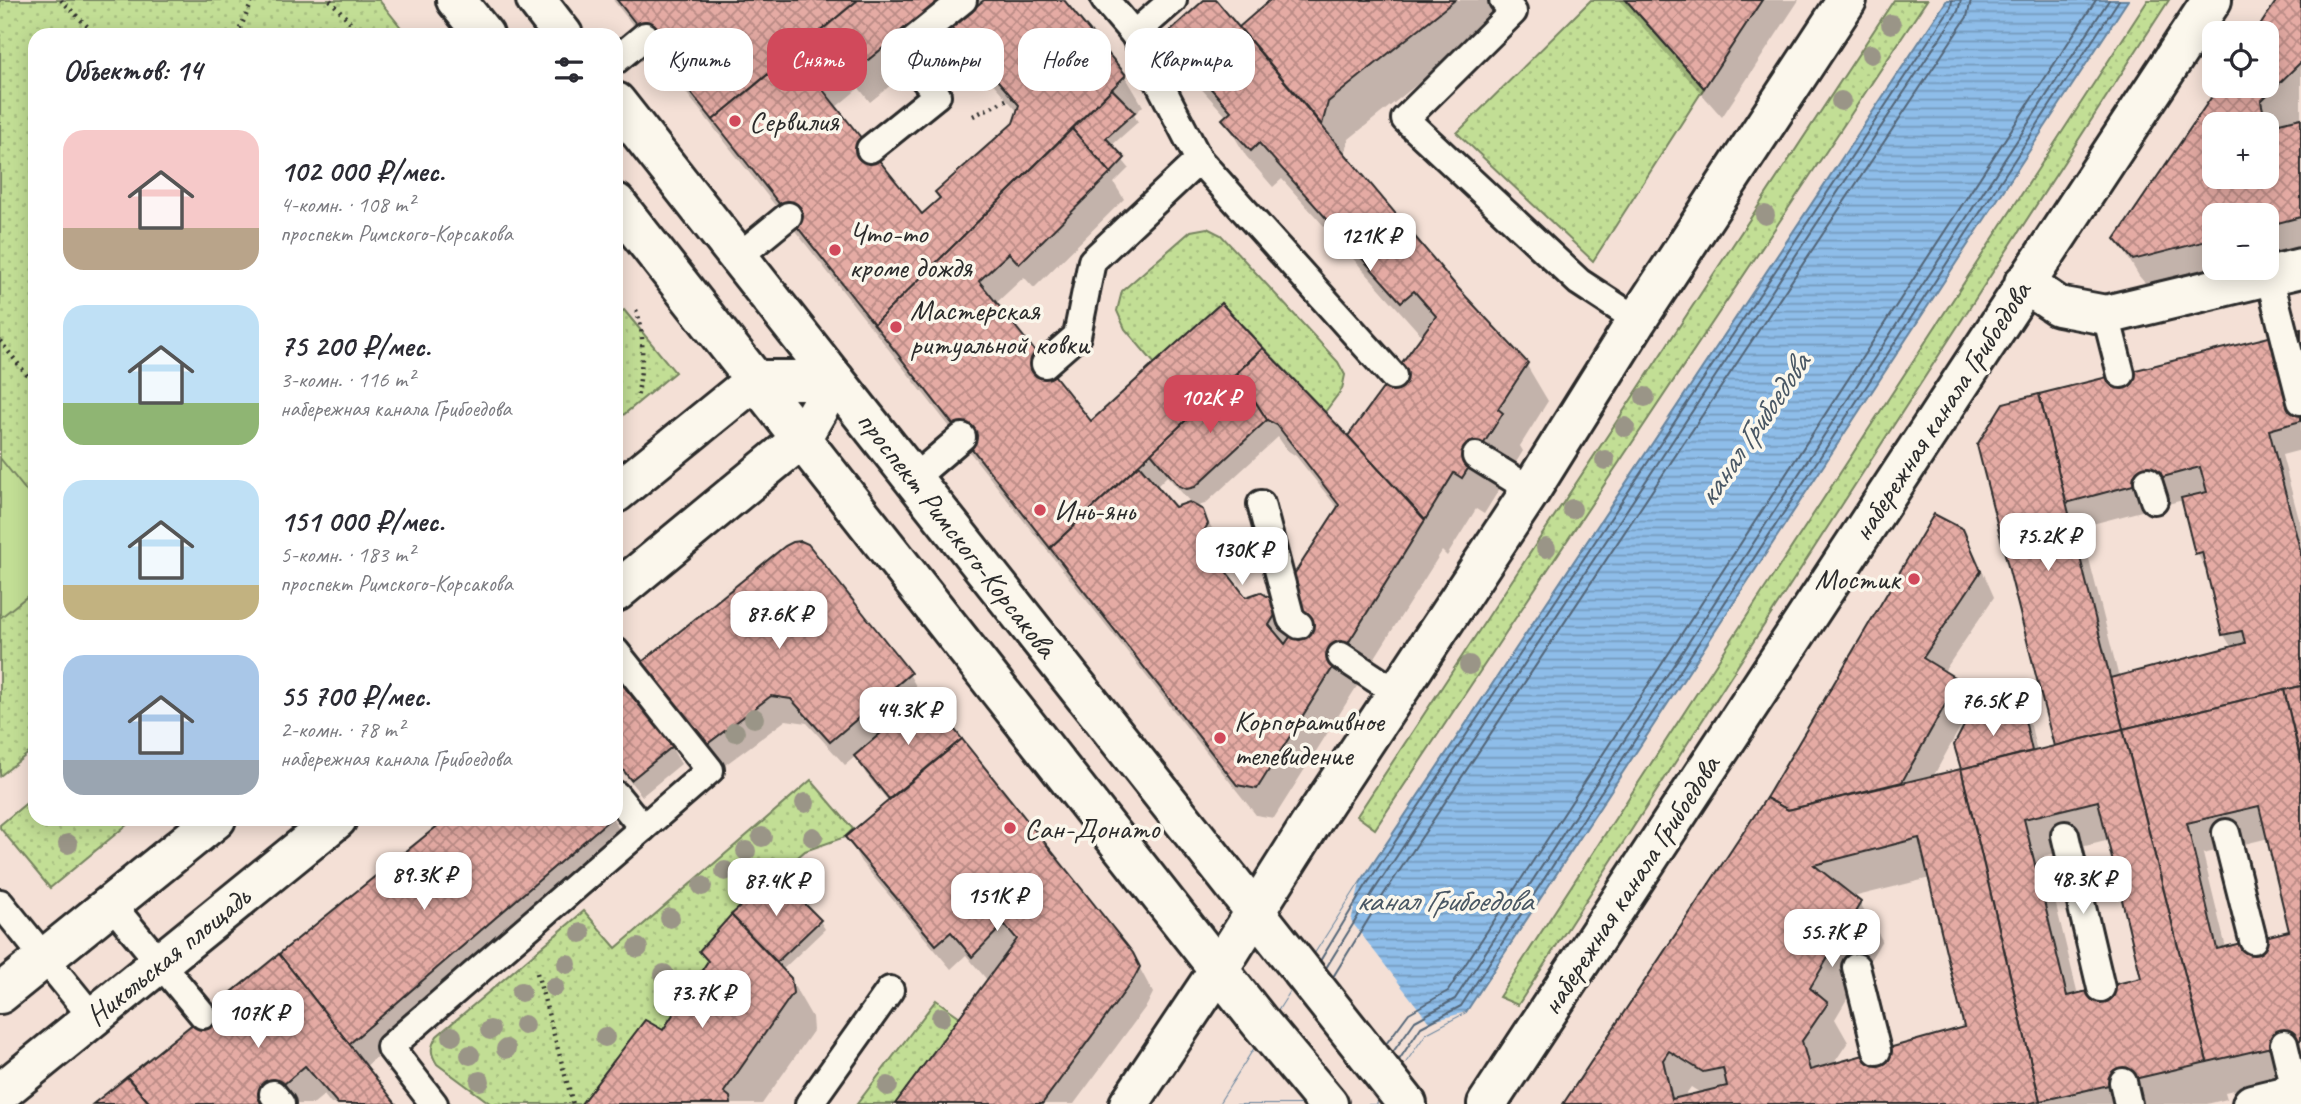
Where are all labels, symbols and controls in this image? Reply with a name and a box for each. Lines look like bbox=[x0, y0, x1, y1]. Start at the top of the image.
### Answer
map controls bbox=[2202, 21, 2279, 280]
button: locate bbox=[2202, 21, 2279, 98]
chip: Купить bbox=[644, 28, 753, 91]
chip: Снять bbox=[767, 28, 867, 91]
chip: Фильтры bbox=[881, 28, 1004, 91]
chip: Новое bbox=[1018, 28, 1111, 91]
chip: Квартира bbox=[1125, 28, 1255, 91]
text: Объектов: 14 bbox=[63, 51, 202, 89]
icon: filters bbox=[550, 51, 588, 89]
place label: Сервилия bbox=[749, 102, 840, 140]
button: + bbox=[2202, 112, 2279, 189]
marker: Сервилия bbox=[727, 113, 743, 129]
text: 102 000 ₽/мес. bbox=[280, 152, 445, 190]
icon: home bbox=[119, 158, 203, 242]
text: 4-комн. · 108 m² bbox=[280, 190, 414, 219]
button: − bbox=[2202, 203, 2279, 280]
place label: Что-то кроме дождя bbox=[849, 214, 973, 286]
pin: 121K ₽ bbox=[1313, 214, 1427, 273]
text: проспект Римского-Корсакова bbox=[280, 219, 513, 248]
text: 121K ₽ bbox=[1340, 221, 1400, 250]
marker: Что-то кроме дождя bbox=[827, 242, 843, 258]
street label: набережная канала Грибоедова bbox=[1843, 273, 2040, 548]
place label: Мастерская ритуальной ковки bbox=[910, 291, 1091, 363]
marker: Мастерская ритуальной ковки bbox=[888, 319, 904, 335]
text: 75 200 ₽/мес. bbox=[280, 327, 430, 365]
icon: home bbox=[119, 333, 203, 417]
water label: канал Грибоедова bbox=[1687, 343, 1821, 515]
text: 3-комн. · 116 m² bbox=[280, 365, 414, 394]
pin: 102K ₽ bbox=[1153, 376, 1267, 435]
text: 102K ₽ bbox=[1180, 383, 1240, 412]
text: набережная канала Грибоедова bbox=[280, 394, 511, 423]
street label: проспект Римского-Корсакова bbox=[849, 403, 1067, 667]
place label: Инь-янь bbox=[1054, 491, 1136, 529]
text: 151 000 ₽/мес. bbox=[280, 502, 444, 540]
marker: Инь-янь bbox=[1032, 502, 1048, 518]
icon: home bbox=[119, 508, 203, 592]
pin: 75.2K ₽ bbox=[1983, 514, 2113, 573]
text: 75.2K ₽ bbox=[2016, 521, 2080, 550]
pin: 130K ₽ bbox=[1185, 528, 1299, 587]
text: 130K ₽ bbox=[1212, 535, 1272, 564]
text: 5-комн. · 183 m² bbox=[280, 540, 414, 569]
place label: Мостик bbox=[1815, 560, 1902, 598]
text: проспект Римского-Корсакова bbox=[280, 569, 513, 598]
marker: Мостик bbox=[1906, 571, 1922, 587]
pin: 87.6K ₽ bbox=[714, 592, 844, 651]
text: 87.6K ₽ bbox=[746, 599, 812, 628]
text: 55 700 ₽/мес. bbox=[280, 677, 430, 715]
pin: 76.5K ₽ bbox=[1928, 678, 2058, 738]
icon: home bbox=[119, 683, 203, 767]
text: 76.5K ₽ bbox=[1961, 686, 2025, 715]
pin: 44.3K ₽ bbox=[843, 688, 973, 747]
text: 44.3K ₽ bbox=[876, 695, 940, 724]
place label: Корпоративное телевидение bbox=[1234, 702, 1386, 774]
text: 2-комн. · 78 m² bbox=[280, 715, 404, 744]
marker: Корпоративное телевидение bbox=[1212, 730, 1228, 746]
text: набережная канала Грибоедова bbox=[280, 744, 511, 773]
street label: набережная канала Грибоедова bbox=[1532, 747, 1729, 1022]
place label: Сан-Донато bbox=[1024, 809, 1161, 847]
marker: Сан-Донато bbox=[1002, 820, 1018, 836]
pin: 89.3K ₽ bbox=[359, 852, 489, 912]
pin: 48.3K ₽ bbox=[2018, 856, 2148, 916]
pin: 87.4K ₽ bbox=[711, 858, 841, 918]
text: 89.3K ₽ bbox=[392, 860, 456, 889]
text: 48.3K ₽ bbox=[2051, 864, 2115, 893]
text: 87.4K ₽ bbox=[744, 866, 808, 895]
pin: 151K ₽ bbox=[940, 874, 1054, 933]
street label: Никольская площадь bbox=[78, 877, 260, 1034]
water label: канал Грибоедова bbox=[1356, 880, 1535, 921]
text: 151K ₽ bbox=[967, 881, 1027, 910]
pin: 55.7K ₽ bbox=[1767, 909, 1897, 969]
text: 55.7K ₽ bbox=[1800, 917, 1864, 946]
pin: 73.7K ₽ bbox=[637, 970, 767, 1030]
text: 73.7K ₽ bbox=[670, 978, 734, 1007]
pin: 107K ₽ bbox=[201, 990, 315, 1050]
text: 107K ₽ bbox=[228, 998, 288, 1027]

